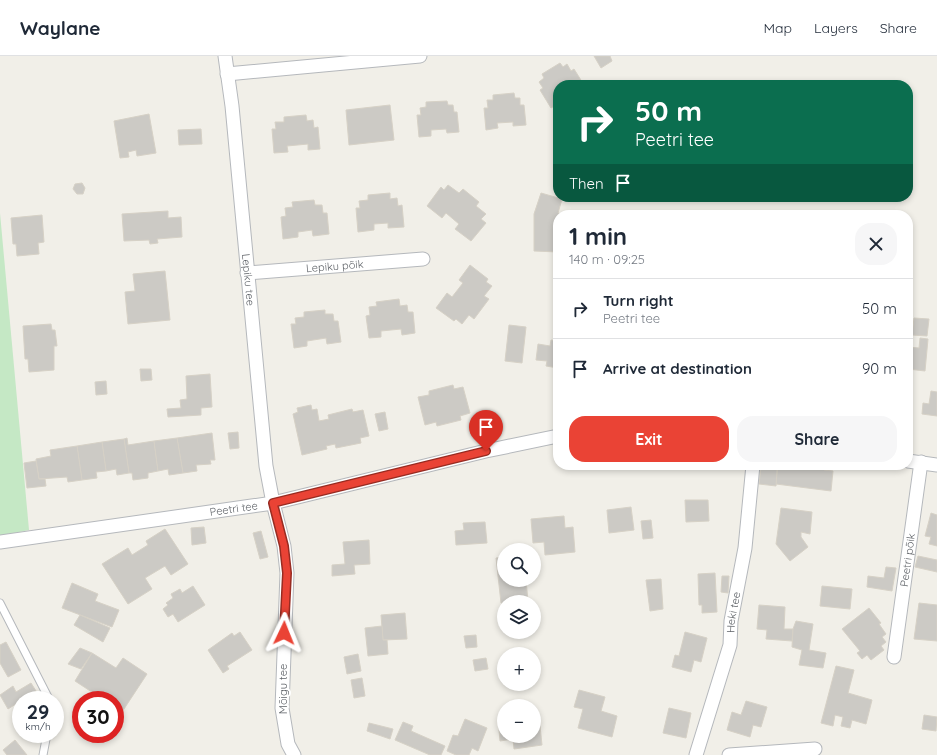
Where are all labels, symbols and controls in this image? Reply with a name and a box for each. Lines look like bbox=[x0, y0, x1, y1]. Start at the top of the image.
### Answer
text: Waylane bbox=[20, 16, 100, 40]
text: Map bbox=[763, 19, 792, 37]
text: Layers bbox=[814, 19, 858, 37]
text: Share bbox=[880, 19, 917, 37]
text: 50 m bbox=[635, 93, 702, 128]
icon: right bbox=[569, 96, 621, 148]
text: Peetri tee bbox=[635, 128, 714, 151]
icon: arrive bbox=[612, 172, 634, 194]
text: Then bbox=[569, 174, 604, 193]
text: 1 min bbox=[569, 221, 627, 251]
button: close bbox=[855, 223, 897, 265]
text: 140 m · 09:25 bbox=[569, 251, 645, 267]
street label: Lepiku tee bbox=[239, 253, 258, 306]
street label: Lepiku põik bbox=[305, 257, 364, 275]
text: Turn right bbox=[603, 291, 674, 310]
icon: right bbox=[569, 298, 591, 320]
text: 50 m bbox=[862, 299, 897, 318]
text: Peetri tee bbox=[603, 310, 660, 326]
icon: arrive bbox=[569, 358, 591, 380]
text: Arrive at destination bbox=[603, 359, 752, 378]
text: 90 m bbox=[862, 359, 897, 378]
pin bbox=[469, 410, 503, 451]
icon: arrive bbox=[475, 416, 497, 438]
button: Exit bbox=[569, 416, 729, 462]
button: Share bbox=[737, 416, 897, 462]
street label: Peetri tee bbox=[209, 498, 259, 519]
street label: Peetri põik bbox=[897, 532, 918, 588]
map controls bbox=[497, 543, 541, 743]
button: search bbox=[497, 543, 541, 587]
street label: Heki tee bbox=[724, 591, 743, 633]
button: layers bbox=[497, 595, 541, 639]
position arrow bbox=[263, 612, 305, 654]
button: + bbox=[497, 647, 541, 691]
street label: Mõigu tee bbox=[276, 664, 290, 714]
speed limit sign: 30 bbox=[72, 691, 124, 743]
text: 29 bbox=[27, 699, 49, 724]
button: − bbox=[497, 699, 541, 743]
text: km/h bbox=[25, 720, 51, 733]

